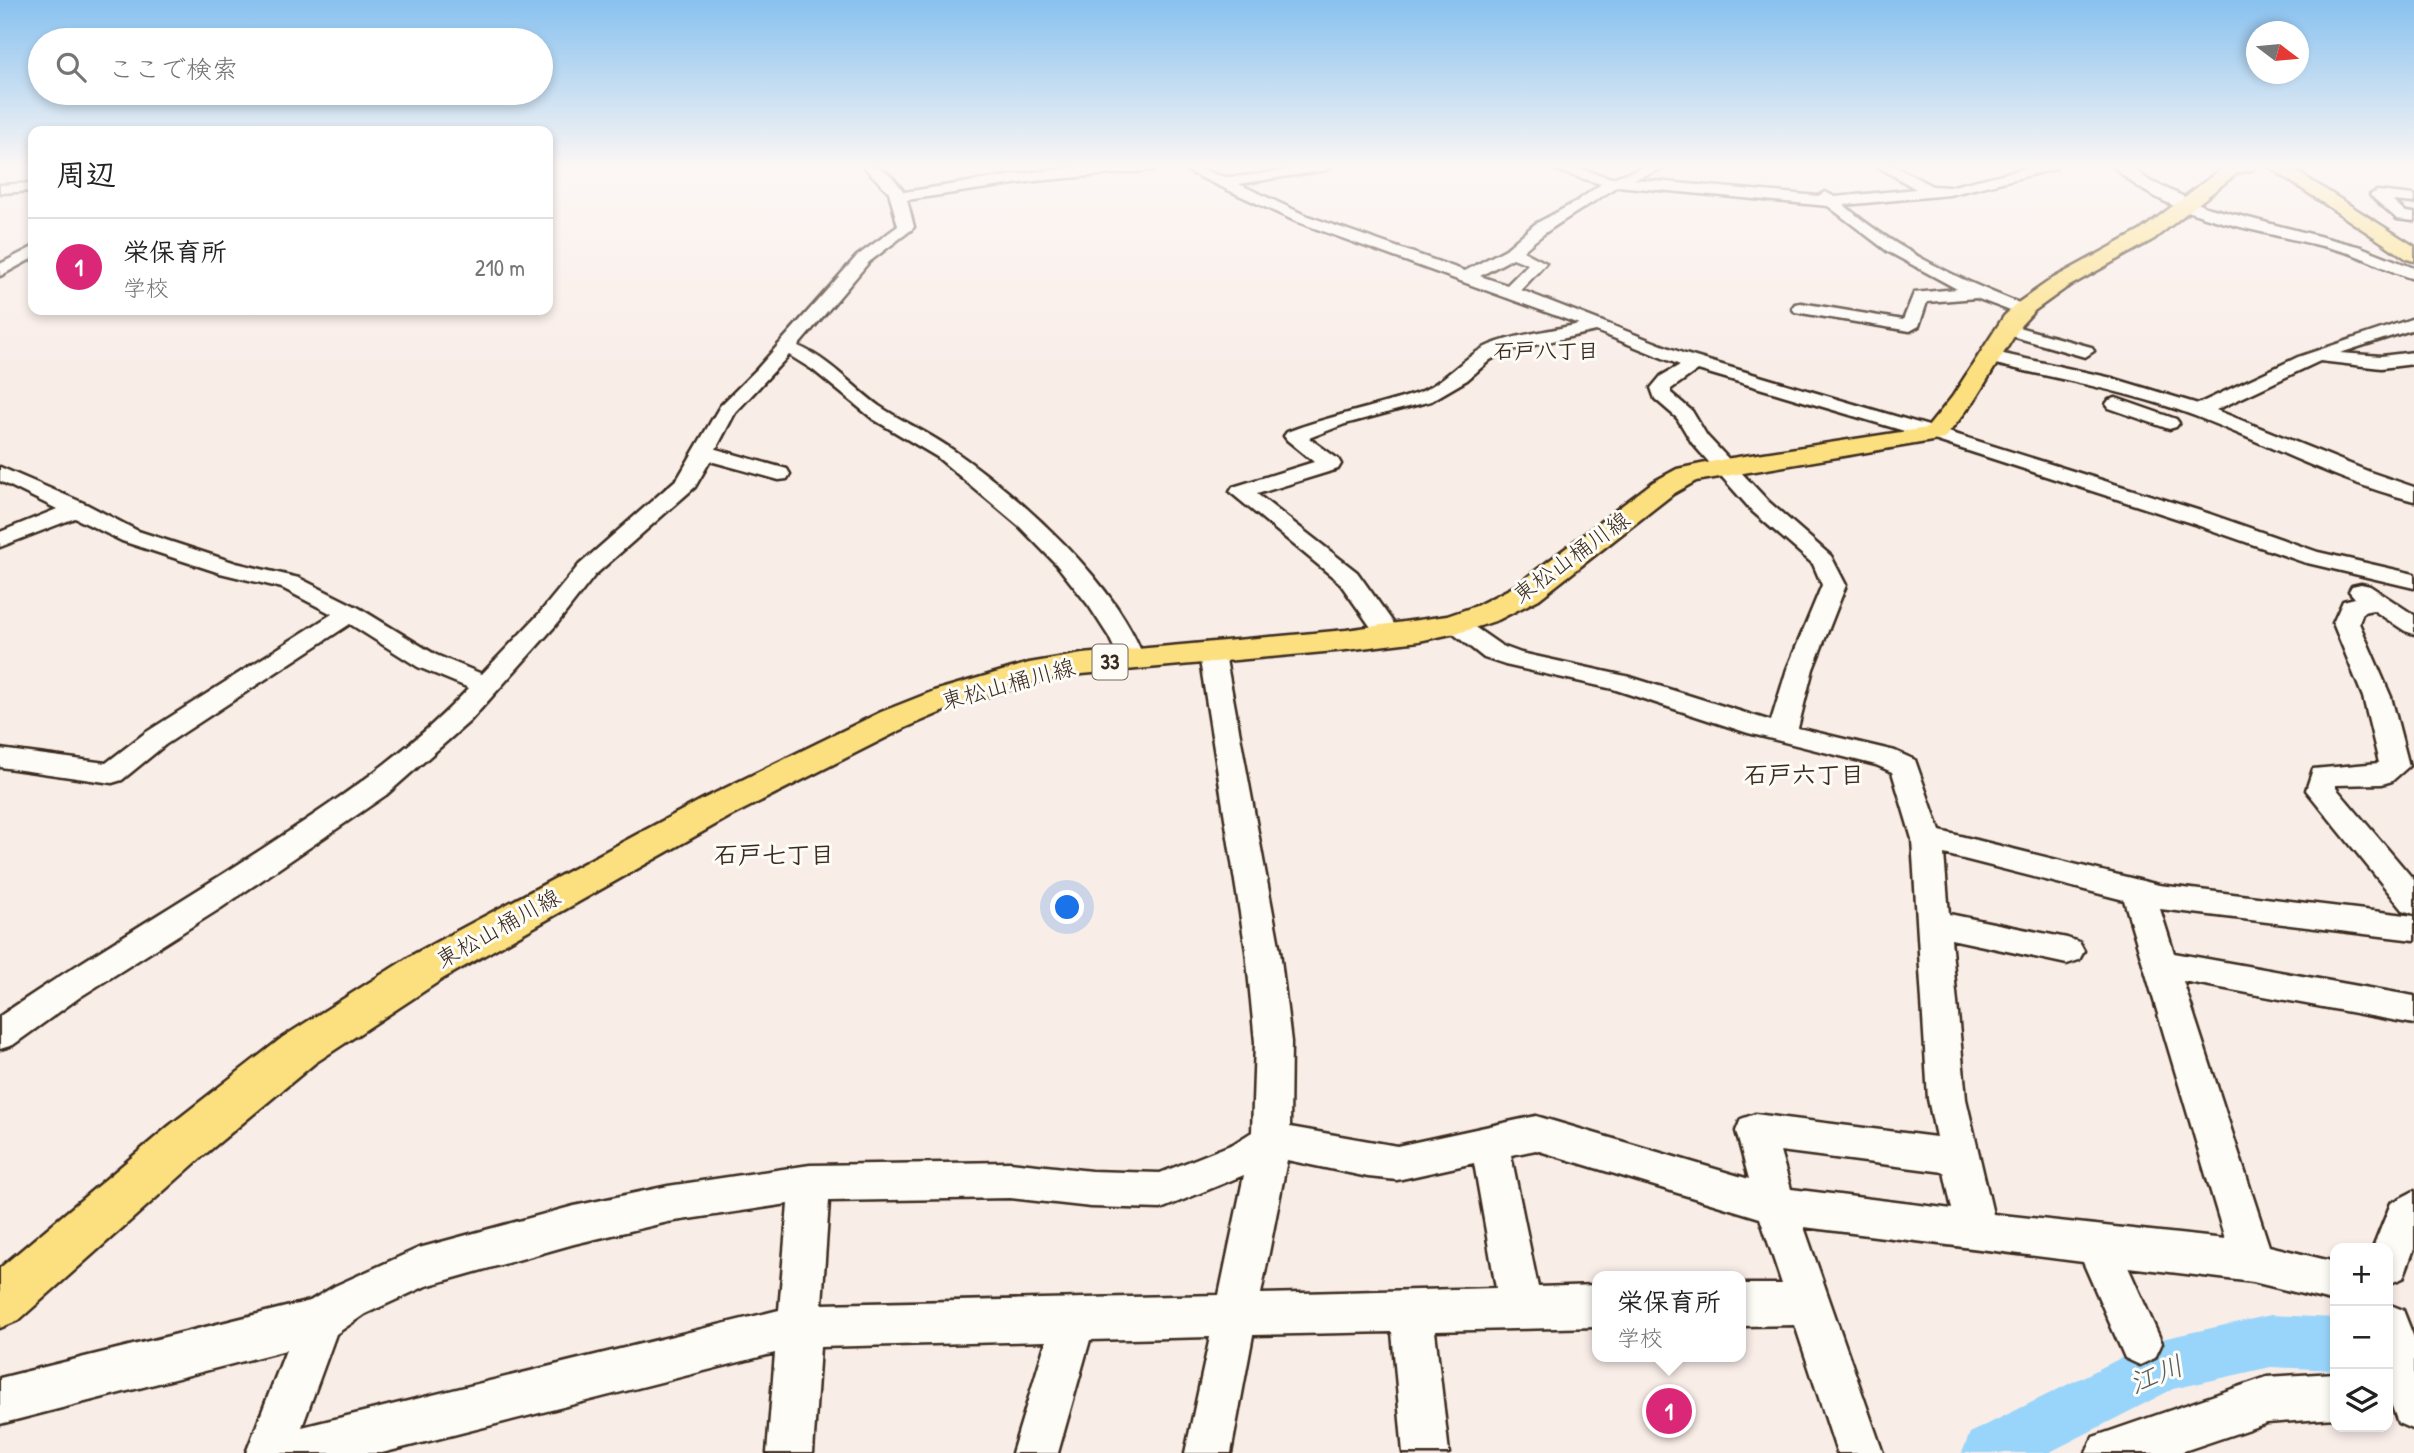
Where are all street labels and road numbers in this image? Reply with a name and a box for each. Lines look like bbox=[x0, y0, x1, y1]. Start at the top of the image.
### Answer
street label: 東松山桶川線 bbox=[1506, 503, 1636, 610]
road number: 33 bbox=[1092, 644, 1128, 680]
street label: 東松山桶川線 bbox=[937, 651, 1079, 716]
street label: 東松山桶川線 bbox=[430, 881, 566, 975]

